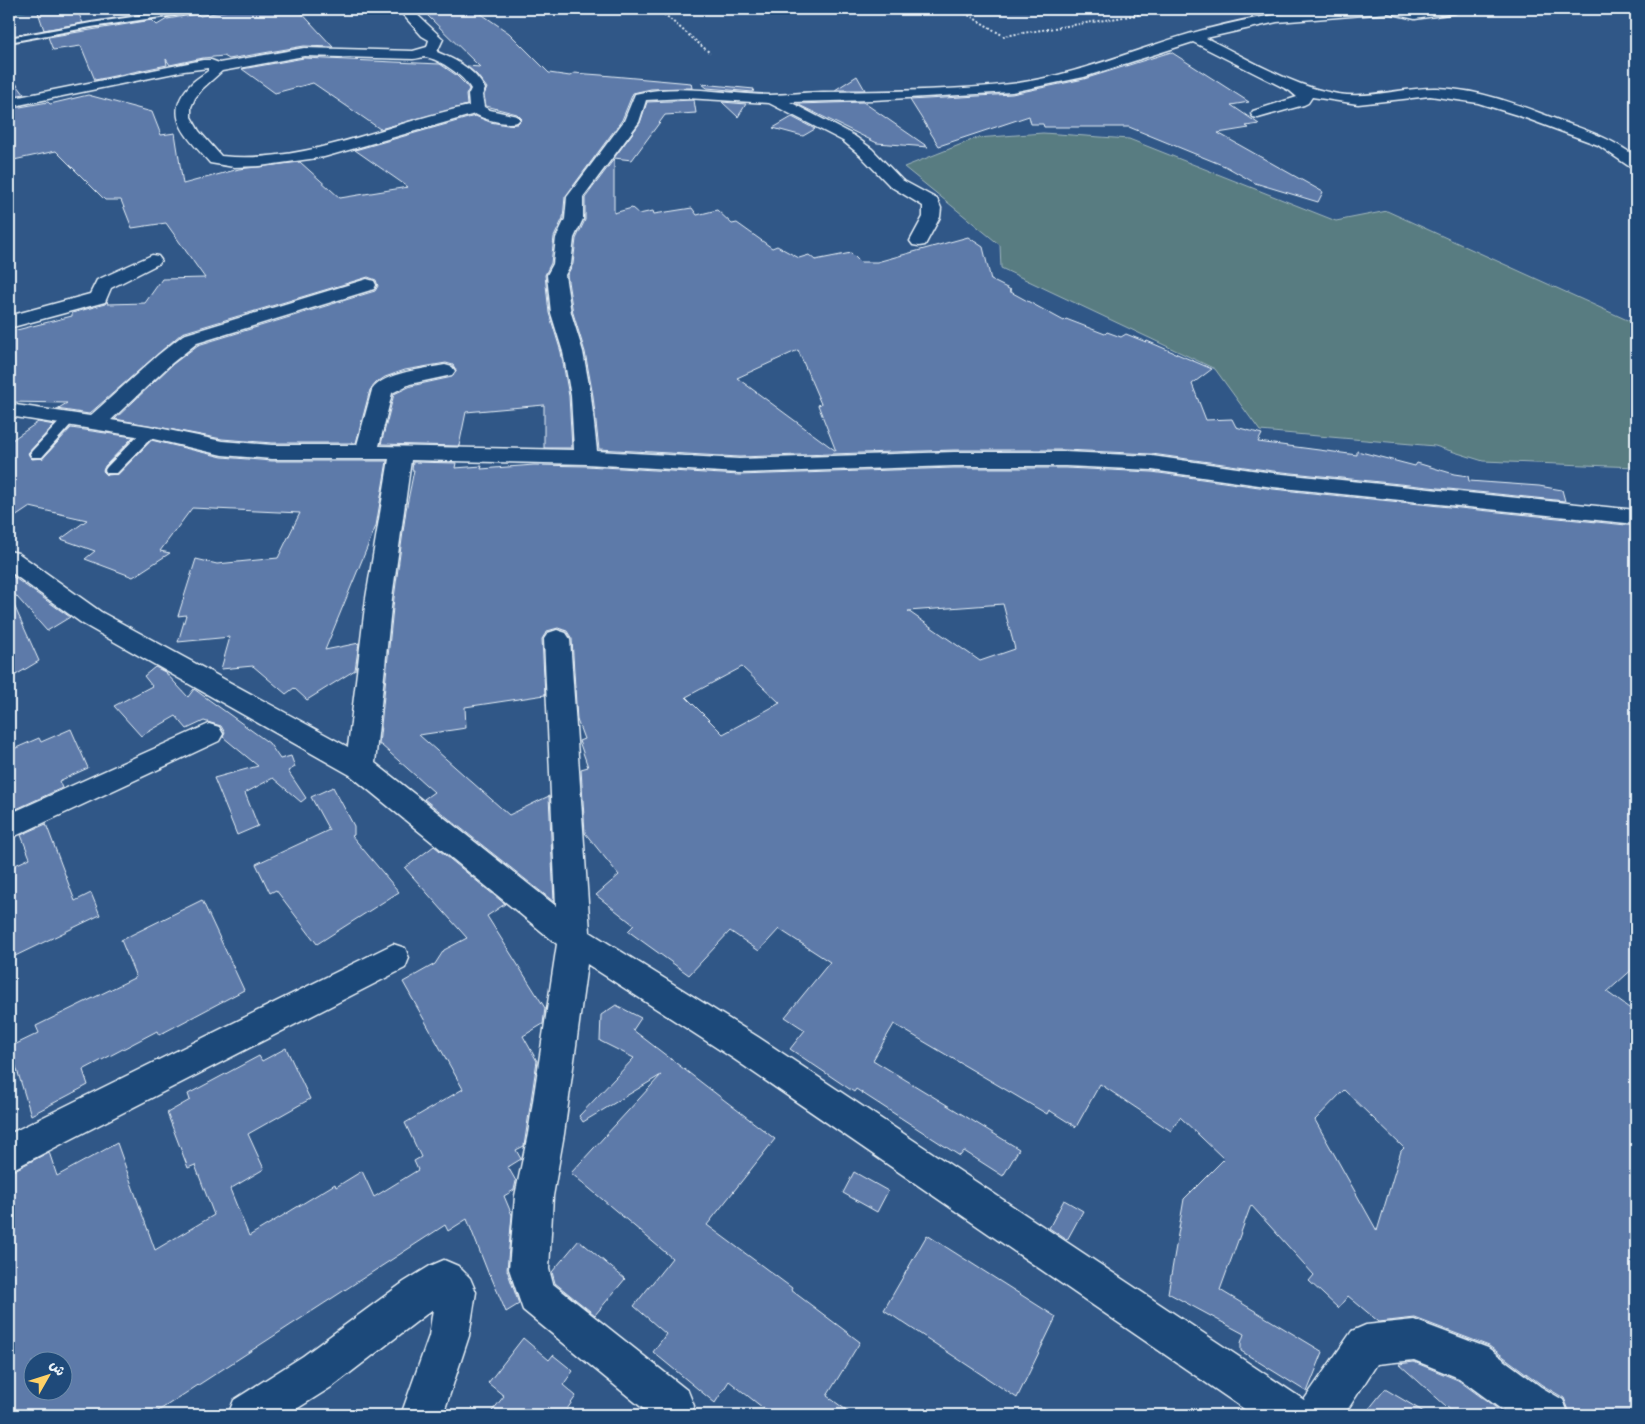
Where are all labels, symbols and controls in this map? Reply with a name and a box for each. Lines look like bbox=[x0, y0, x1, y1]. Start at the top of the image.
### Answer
north arrow bbox=[22, 1352, 72, 1402]
text: ش bbox=[46, 1356, 70, 1379]

